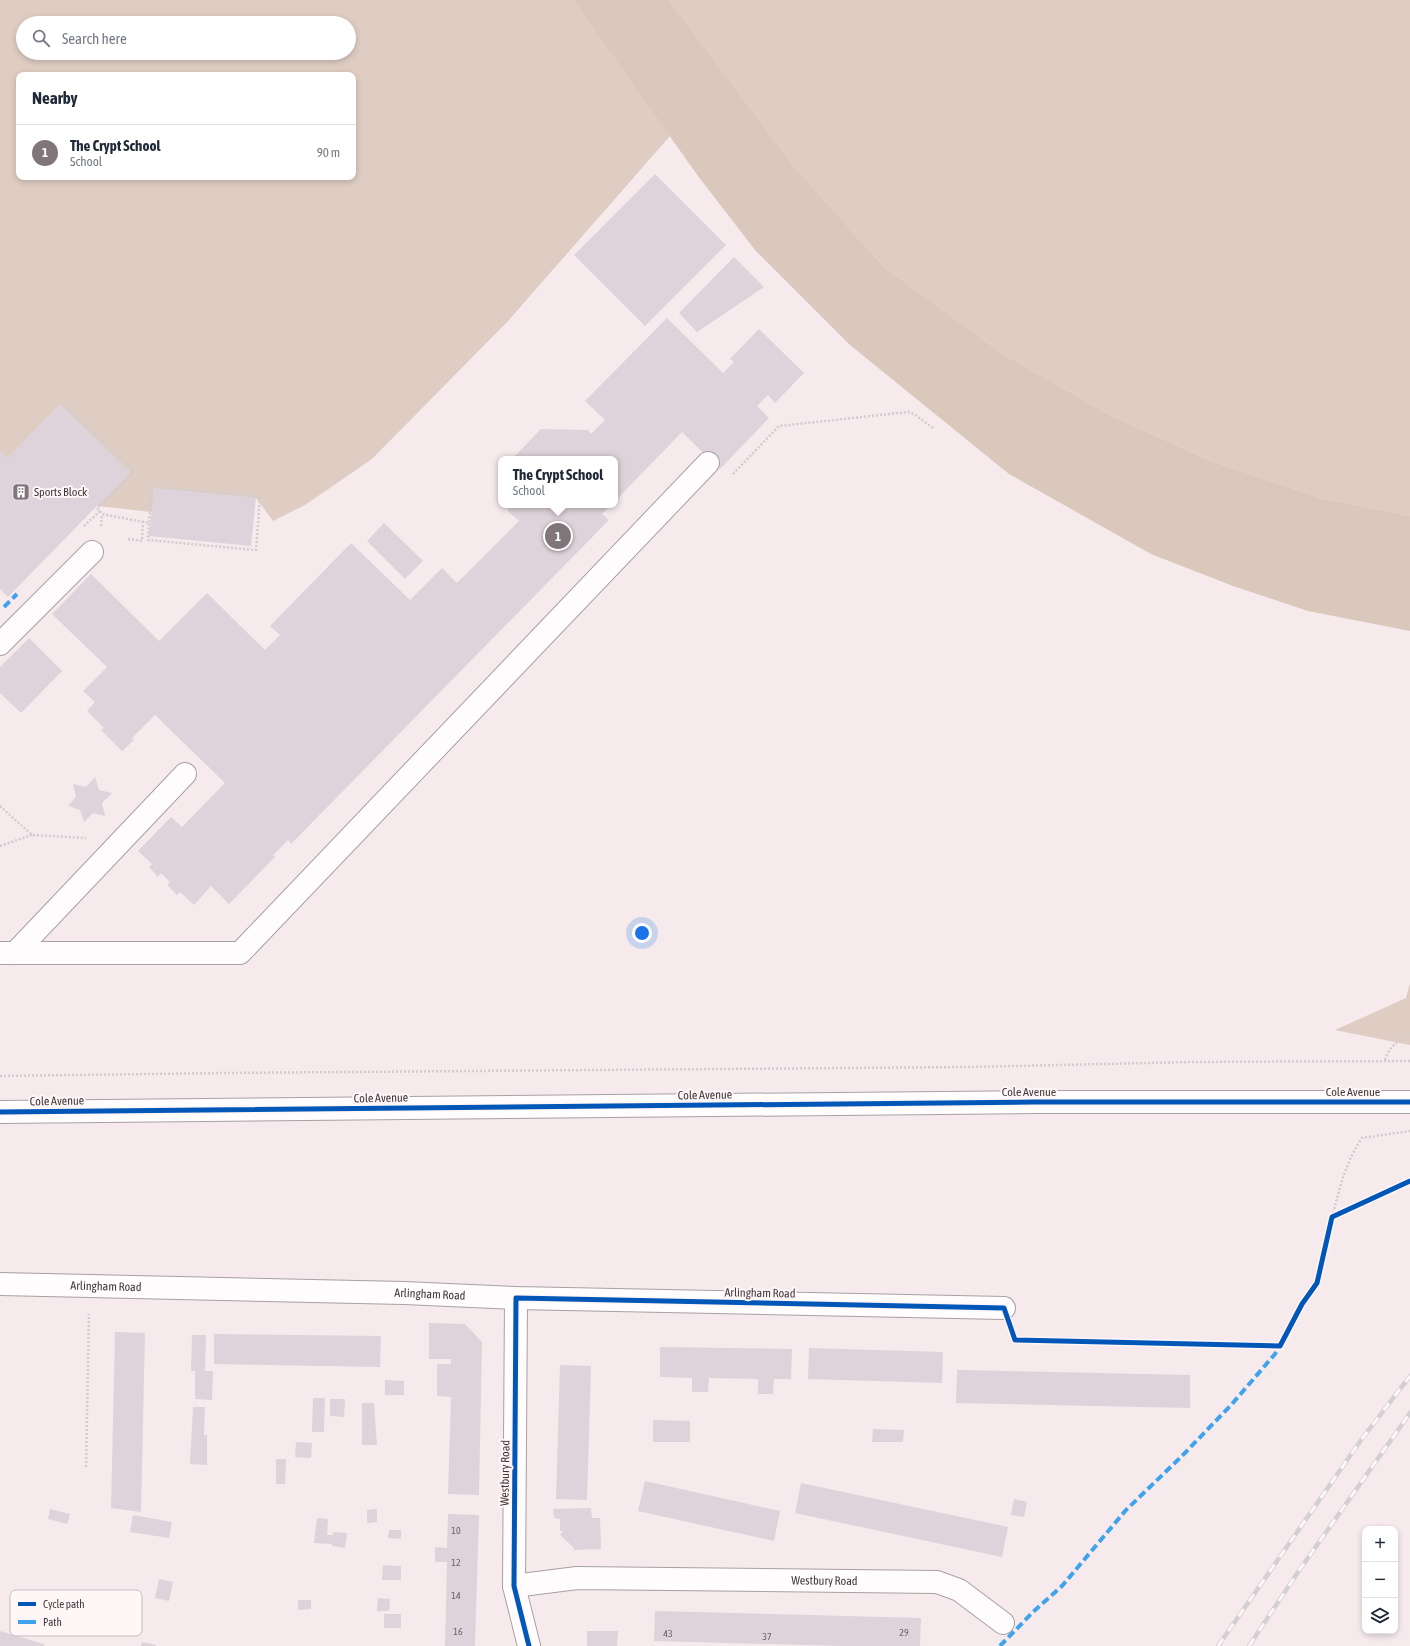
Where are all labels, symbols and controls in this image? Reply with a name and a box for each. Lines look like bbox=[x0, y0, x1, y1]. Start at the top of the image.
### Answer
search box bbox=[16, 16, 356, 60]
icon: search bbox=[30, 27, 52, 49]
text: Search here bbox=[62, 30, 127, 47]
text: Nearby bbox=[32, 88, 78, 108]
text: The Crypt School bbox=[70, 137, 160, 154]
text: 1 bbox=[42, 145, 48, 160]
text: 90 m bbox=[317, 145, 340, 160]
text: School bbox=[70, 154, 102, 169]
popup bbox=[498, 456, 618, 508]
text: The Crypt School bbox=[513, 466, 603, 483]
building icon: Sports Block bbox=[11, 482, 31, 502]
text: School bbox=[513, 483, 545, 498]
place label: Sports Block bbox=[34, 485, 88, 499]
pin: 1 bbox=[545, 521, 571, 551]
your location bbox=[632, 923, 652, 943]
street label: Cole Avenue bbox=[1002, 1085, 1056, 1099]
street label: Cole Avenue bbox=[1326, 1085, 1380, 1099]
street label: Cole Avenue bbox=[678, 1088, 732, 1102]
street label: Cole Avenue bbox=[354, 1091, 408, 1105]
street label: Cole Avenue bbox=[30, 1094, 84, 1108]
street label: Arlingham Road bbox=[70, 1279, 142, 1294]
street label: Arlingham Road bbox=[724, 1285, 796, 1301]
street label: Arlingham Road bbox=[394, 1286, 466, 1303]
street label: Westbury Road bbox=[497, 1440, 513, 1506]
house number: 10 bbox=[451, 1525, 461, 1536]
map controls bbox=[1362, 1526, 1398, 1634]
button: + bbox=[1362, 1526, 1398, 1562]
house number: 12 bbox=[451, 1557, 461, 1568]
button: − bbox=[1362, 1562, 1398, 1598]
street label: Westbury Road bbox=[791, 1573, 858, 1588]
legend bbox=[10, 1590, 142, 1636]
house number: 14 bbox=[451, 1590, 461, 1601]
text: Cycle path bbox=[43, 1598, 85, 1610]
button: layers bbox=[1362, 1598, 1398, 1634]
text: Path bbox=[43, 1616, 62, 1628]
house number: 16 bbox=[453, 1626, 463, 1637]
house number: 29 bbox=[899, 1627, 909, 1638]
house number: 43 bbox=[663, 1628, 673, 1639]
house number: 37 bbox=[762, 1631, 772, 1642]

